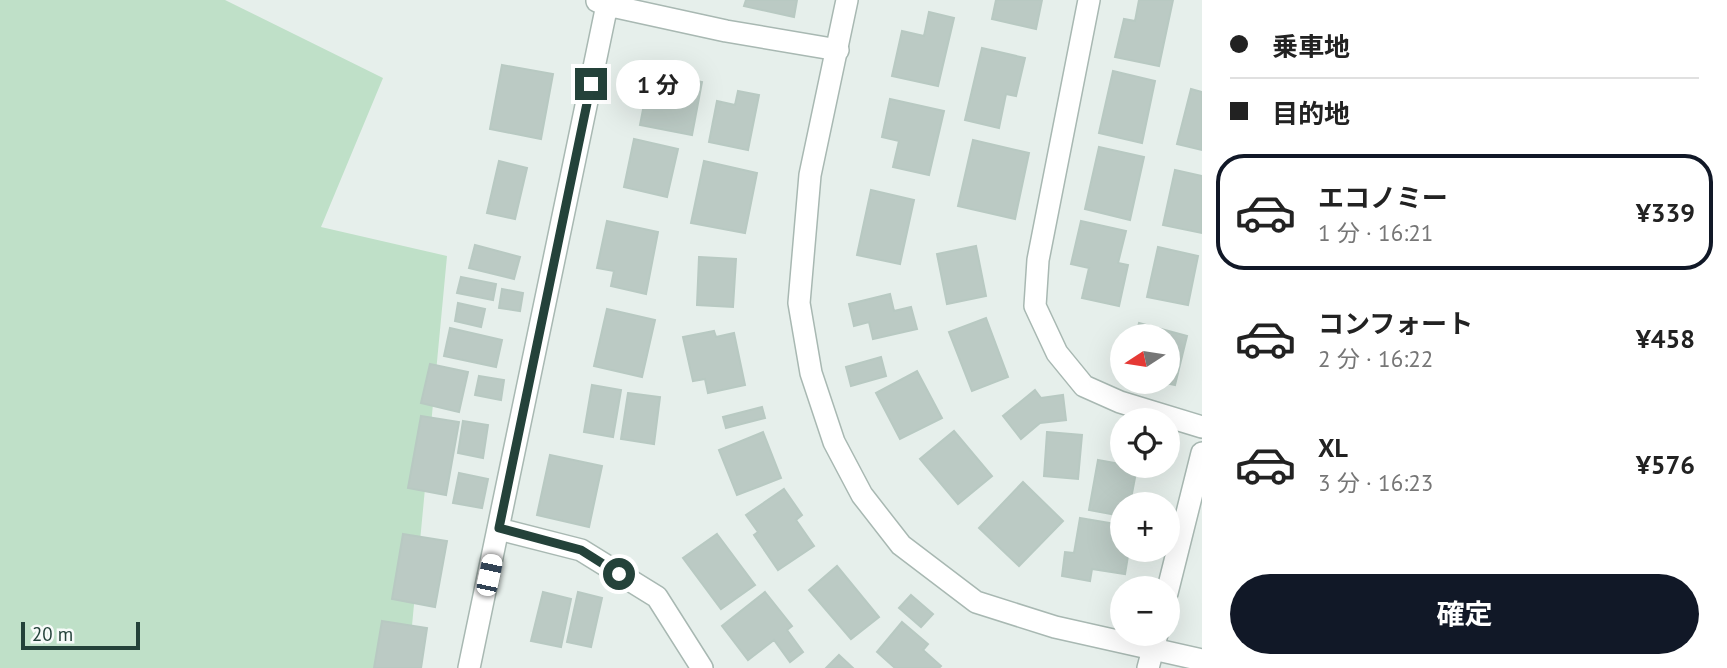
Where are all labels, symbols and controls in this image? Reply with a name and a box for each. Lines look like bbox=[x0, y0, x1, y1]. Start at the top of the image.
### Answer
text: 乗車地 bbox=[1272, 30, 1350, 63]
callout: 1 分 bbox=[616, 60, 700, 108]
route end bbox=[575, 68, 607, 100]
text: 1 分 bbox=[637, 70, 679, 99]
text: 目的地 bbox=[1272, 97, 1350, 130]
icon: car bbox=[1234, 181, 1297, 244]
text: エコノミー bbox=[1318, 181, 1448, 214]
text: ¥339 bbox=[1636, 196, 1695, 229]
text: 1 分 · 16:21 bbox=[1318, 218, 1433, 247]
icon: car bbox=[1234, 307, 1297, 370]
text: コンフォート bbox=[1318, 307, 1473, 340]
text: ¥458 bbox=[1636, 322, 1695, 355]
north arrow bbox=[1110, 324, 1180, 394]
map controls bbox=[1110, 324, 1180, 646]
text: 2 分 · 16:22 bbox=[1318, 344, 1433, 373]
button: locate bbox=[1110, 408, 1180, 478]
text: XL bbox=[1318, 431, 1348, 464]
icon: car bbox=[1234, 433, 1297, 496]
text: ¥576 bbox=[1636, 448, 1695, 481]
text: 3 分 · 16:23 bbox=[1318, 468, 1433, 497]
button: + bbox=[1110, 492, 1180, 562]
car bbox=[475, 552, 504, 598]
route start bbox=[603, 558, 635, 590]
button: 確定 bbox=[1230, 574, 1699, 654]
button: − bbox=[1110, 576, 1180, 646]
scale bar bbox=[21, 619, 140, 651]
text: 20 m bbox=[32, 622, 73, 646]

